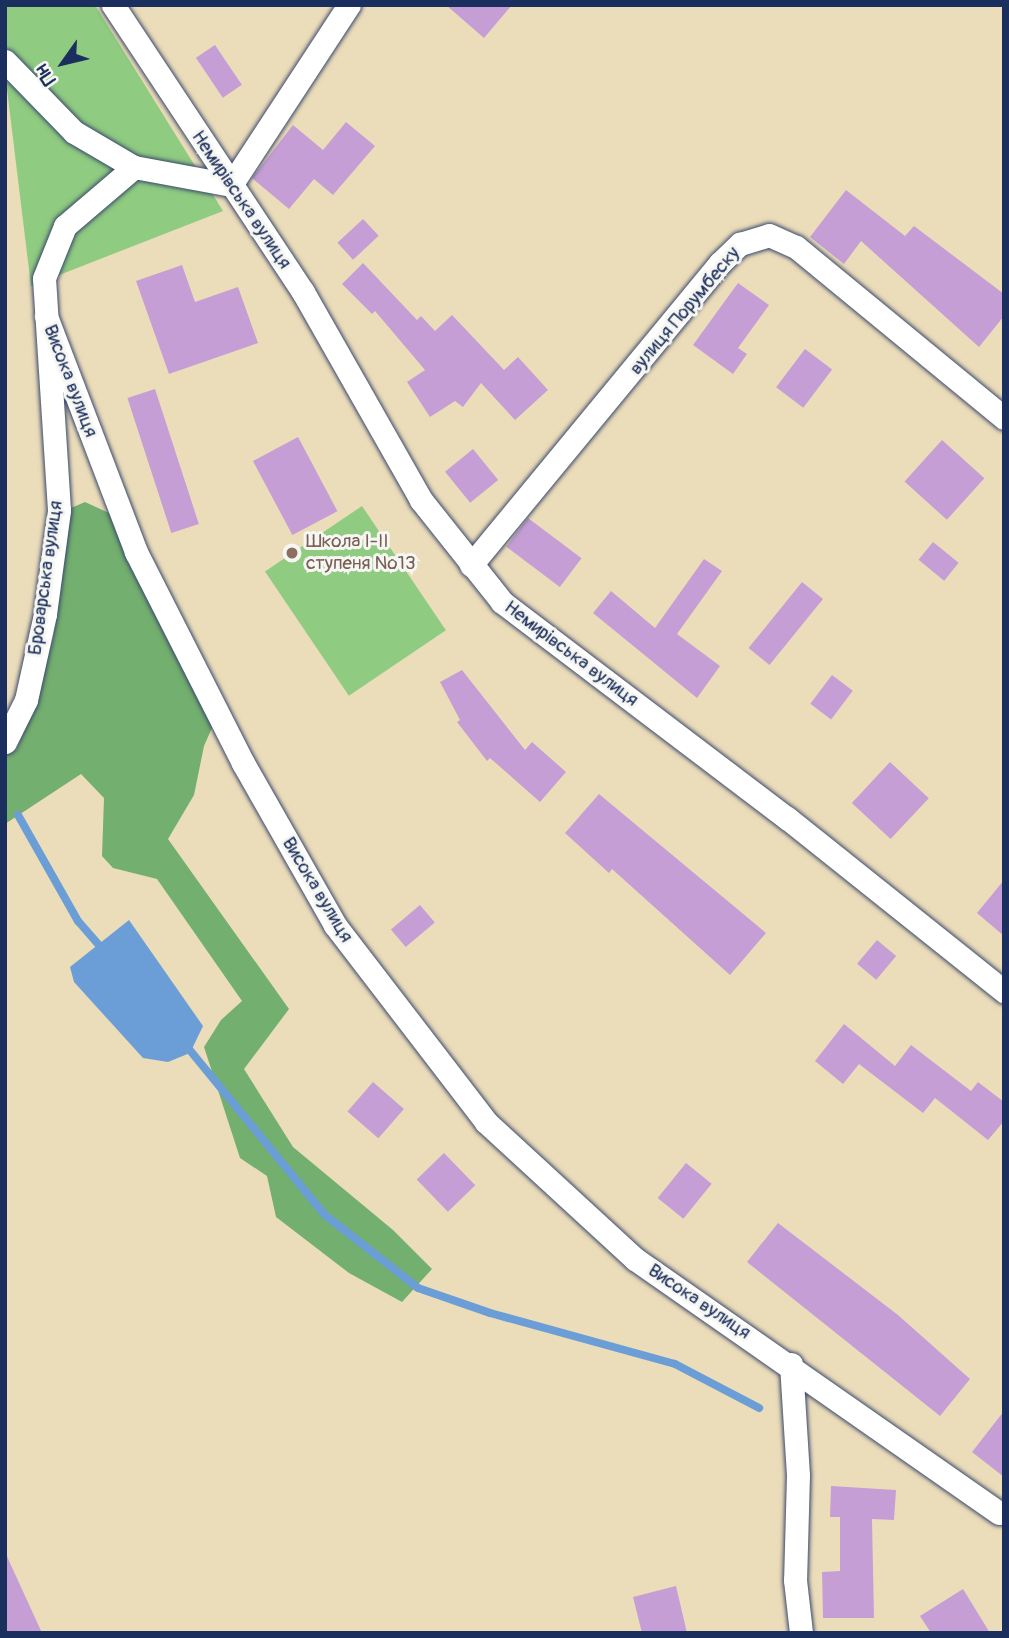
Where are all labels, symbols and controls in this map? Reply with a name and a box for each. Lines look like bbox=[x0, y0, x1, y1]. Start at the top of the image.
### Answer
north arrow bbox=[28, 28, 98, 98]
text: Пн bbox=[30, 59, 61, 90]
street label: Немирівська вулиця bbox=[186, 126, 296, 274]
street label: вулиця Порумбеску bbox=[625, 242, 745, 380]
street label: Висока вулиця bbox=[38, 322, 102, 440]
street label: Броварська вулиця bbox=[24, 499, 68, 657]
place label: Школа I-II ступеня №13 bbox=[306, 531, 416, 575]
marker: Школа I-II ступеня №13 bbox=[284, 545, 300, 561]
street label: Немирівська вулиця bbox=[499, 596, 643, 712]
street label: Висока вулиця bbox=[277, 833, 357, 947]
street label: Висока вулиця bbox=[643, 1259, 755, 1345]

